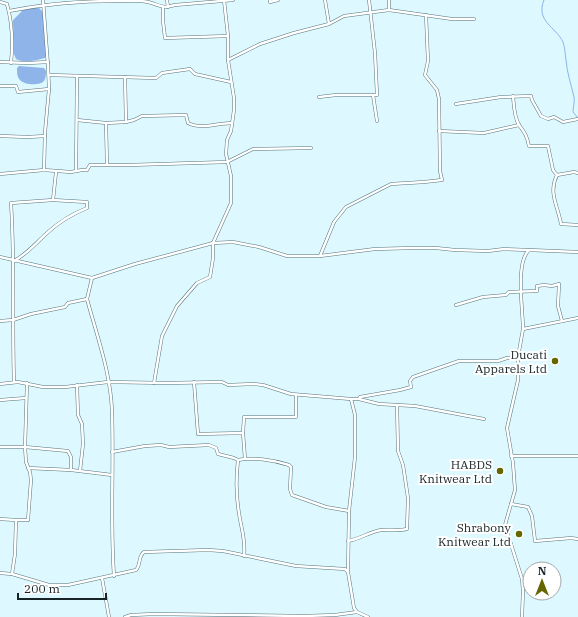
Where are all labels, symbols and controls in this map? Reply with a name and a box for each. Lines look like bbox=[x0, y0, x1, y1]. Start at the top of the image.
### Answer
place label: Ducati Apparels Ltd bbox=[475, 347, 547, 376]
marker: Ducati Apparels Ltd bbox=[550, 356, 560, 366]
place label: HABDS Knitwear Ltd bbox=[419, 457, 492, 486]
marker: HABDS Knitwear Ltd bbox=[495, 466, 505, 476]
place label: Shrabony Knitwear Ltd bbox=[438, 520, 512, 549]
marker: Shrabony Knitwear Ltd bbox=[514, 529, 524, 539]
north arrow bbox=[522, 561, 562, 601]
text: N bbox=[538, 564, 547, 578]
scale bar bbox=[18, 575, 106, 601]
text: 200 m bbox=[24, 581, 60, 596]

